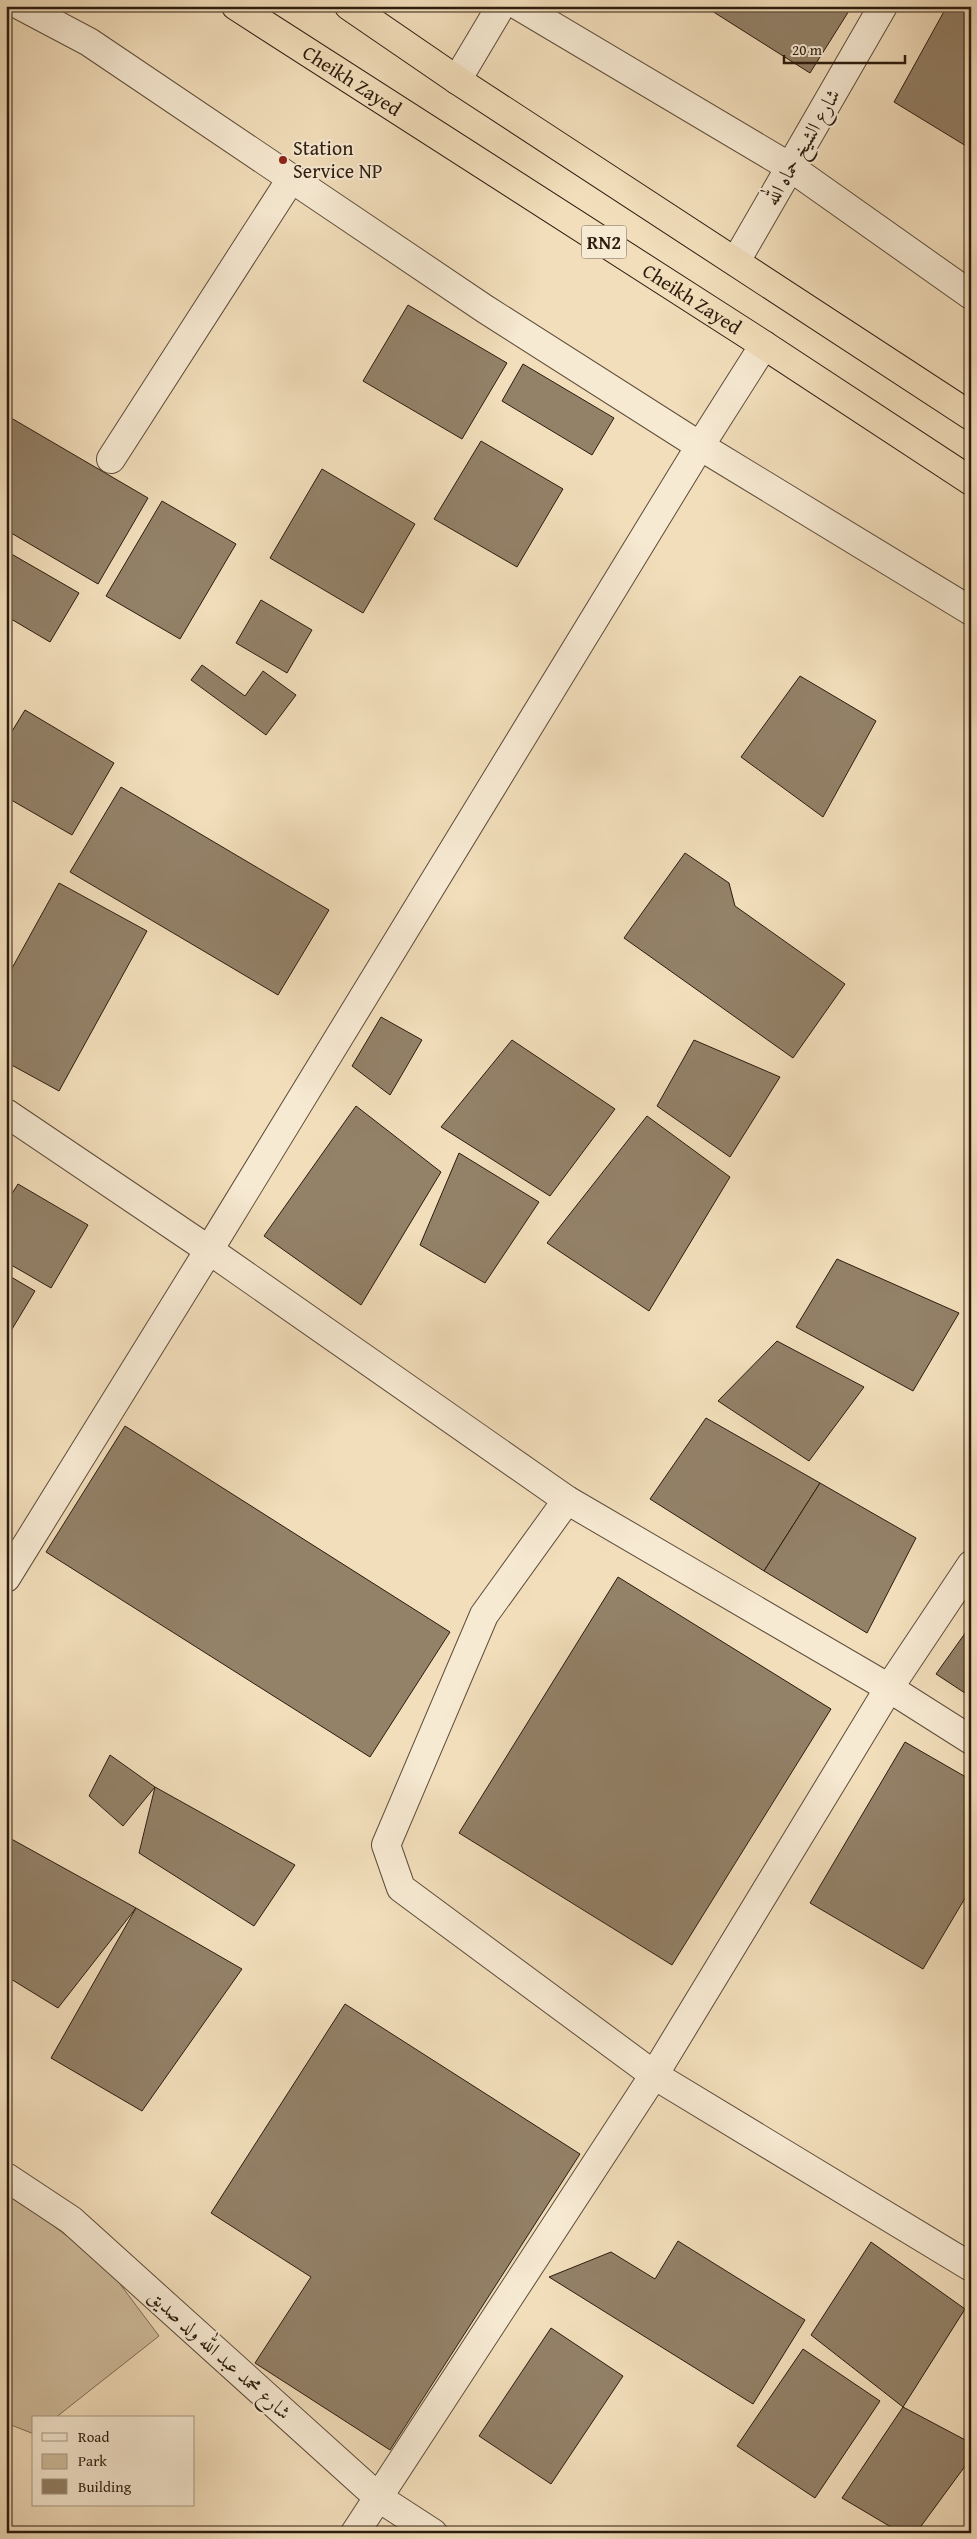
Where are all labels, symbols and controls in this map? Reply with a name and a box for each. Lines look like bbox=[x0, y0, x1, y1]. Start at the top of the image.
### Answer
scale bar bbox=[784, 32, 906, 64]
street label: Cheikh Zayed bbox=[297, 38, 408, 123]
text: 20 m bbox=[792, 39, 823, 60]
street label: شارع الشيخ حماه الله bbox=[756, 83, 850, 212]
place label: Station Service NP bbox=[293, 133, 382, 185]
marker: Station Service NP bbox=[277, 154, 289, 166]
road number: RN2 bbox=[582, 226, 626, 258]
street label: Cheikh Zayed bbox=[637, 256, 748, 341]
street label: شارع محمد عبد الله ولد صديق bbox=[140, 2281, 298, 2429]
legend bbox=[32, 2416, 195, 2506]
text: Road bbox=[78, 2426, 109, 2447]
text: Park bbox=[78, 2450, 107, 2471]
text: Building bbox=[78, 2476, 132, 2497]

